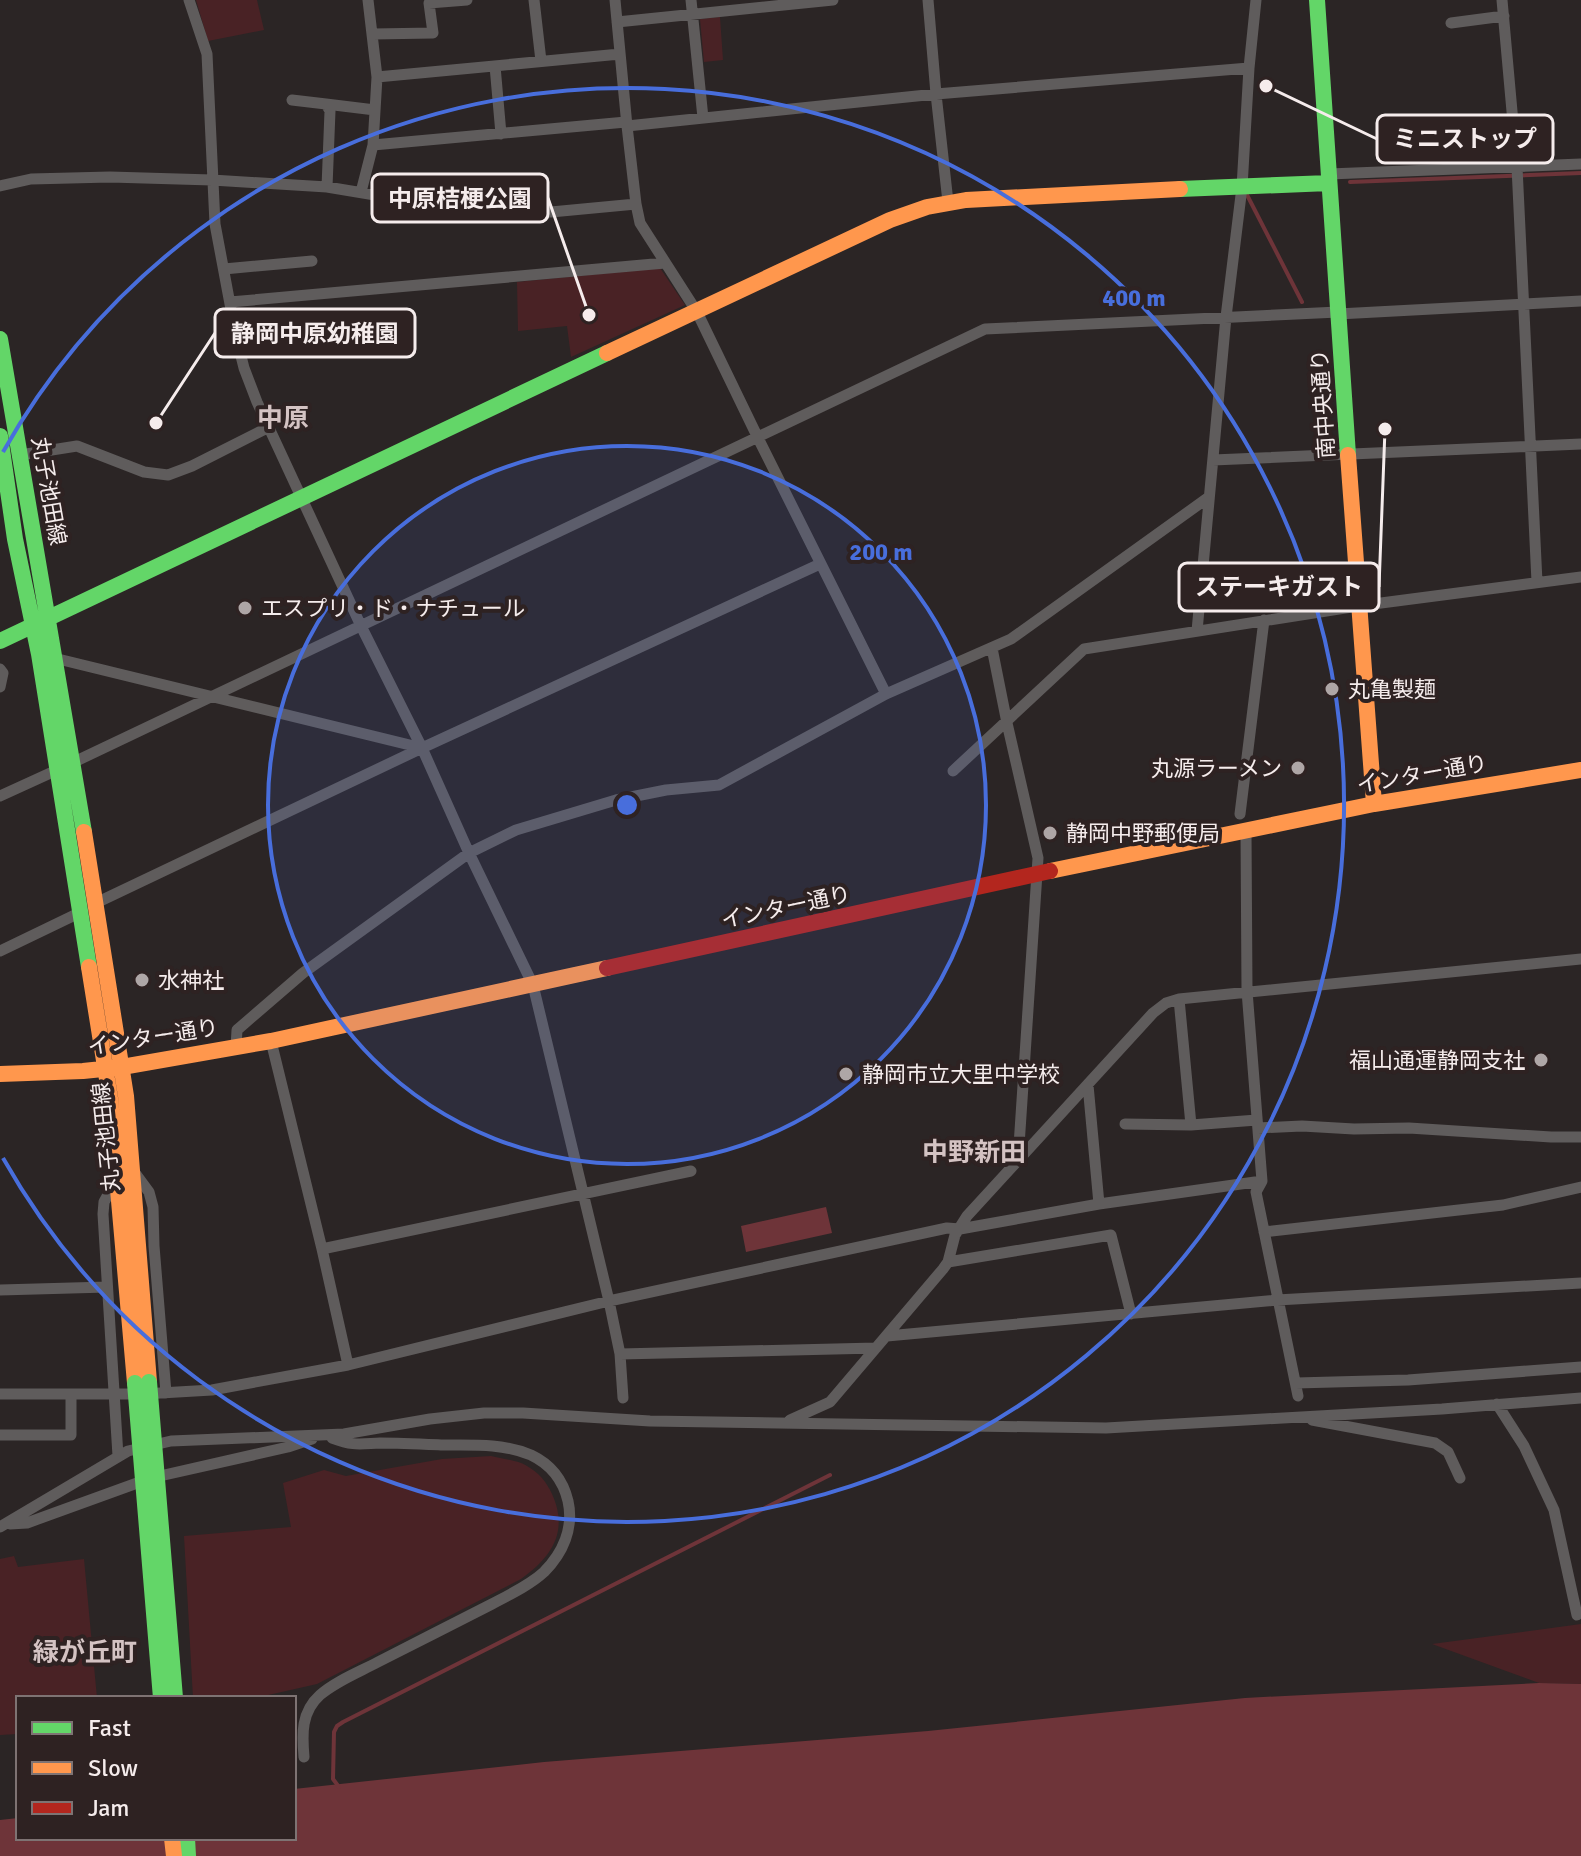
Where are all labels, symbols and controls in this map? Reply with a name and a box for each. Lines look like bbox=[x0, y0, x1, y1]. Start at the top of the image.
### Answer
callout: ミニストップ bbox=[1377, 115, 1553, 163]
text: ミニストップ bbox=[1393, 124, 1537, 154]
callout: 中原桔梗公園 bbox=[372, 174, 548, 222]
text: 中原桔梗公園 bbox=[388, 184, 532, 214]
text: 400 m bbox=[1102, 283, 1166, 313]
callout: 静岡中原幼稚園 bbox=[215, 309, 415, 357]
text: 静岡中原幼稚園 bbox=[231, 319, 399, 349]
street label: 南中央通り bbox=[1306, 348, 1340, 460]
district label: 中原 bbox=[257, 403, 309, 435]
street label: 丸子池田線 bbox=[26, 434, 72, 548]
text: 200 m bbox=[849, 537, 913, 567]
callout: ステーキガスト bbox=[1179, 563, 1379, 611]
text: ステーキガスト bbox=[1195, 572, 1363, 602]
place label: エスプリ・ド・ナチュール bbox=[261, 595, 525, 622]
marker: エスプリ・ド・ナチュール bbox=[236, 599, 254, 617]
place label: 丸亀製麺 bbox=[1348, 676, 1436, 703]
marker: 丸亀製麺 bbox=[1323, 680, 1341, 698]
street label: インター通り bbox=[1355, 749, 1489, 799]
place label: 丸源ラーメン bbox=[1151, 755, 1282, 782]
marker: 丸源ラーメン bbox=[1289, 759, 1307, 777]
centre of rings bbox=[613, 791, 641, 819]
place label: 静岡中野郵便局 bbox=[1066, 820, 1220, 847]
marker: 静岡中野郵便局 bbox=[1041, 824, 1059, 842]
street label: インター通り bbox=[719, 880, 853, 934]
place label: 水神社 bbox=[158, 967, 224, 994]
marker: 水神社 bbox=[133, 971, 151, 989]
street label: インター通り bbox=[86, 1013, 220, 1061]
place label: 福山通運静岡支社 bbox=[1349, 1047, 1525, 1074]
marker: 福山通運静岡支社 bbox=[1532, 1051, 1550, 1069]
place label: 静岡市立大里中学校 bbox=[862, 1061, 1060, 1088]
marker: 静岡市立大里中学校 bbox=[837, 1065, 855, 1083]
street label: 丸子池田線 bbox=[87, 1081, 125, 1193]
district label: 中野新田 bbox=[922, 1137, 1026, 1169]
district label: 緑が丘町 bbox=[33, 1637, 137, 1669]
legend bbox=[16, 1696, 296, 1840]
text: Fast bbox=[88, 1713, 131, 1743]
text: Slow bbox=[88, 1753, 138, 1783]
text: Jam bbox=[88, 1793, 129, 1823]

